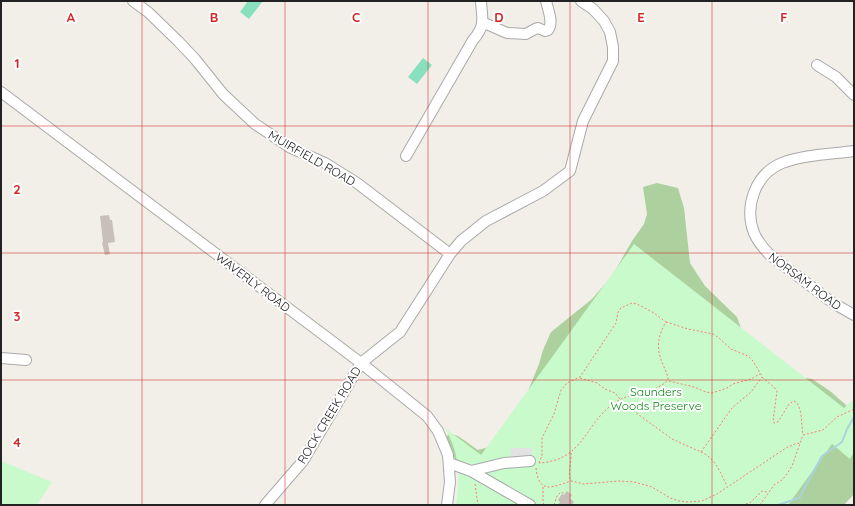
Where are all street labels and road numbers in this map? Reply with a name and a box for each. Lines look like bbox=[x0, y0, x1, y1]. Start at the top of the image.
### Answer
street label: MUIRFIELD ROAD bbox=[266, 127, 358, 189]
street label: WAVERLY ROAD bbox=[213, 249, 294, 315]
street label: NORSAM ROAD bbox=[766, 249, 845, 313]
street label: ROCK CREEK ROAD bbox=[294, 363, 364, 466]

